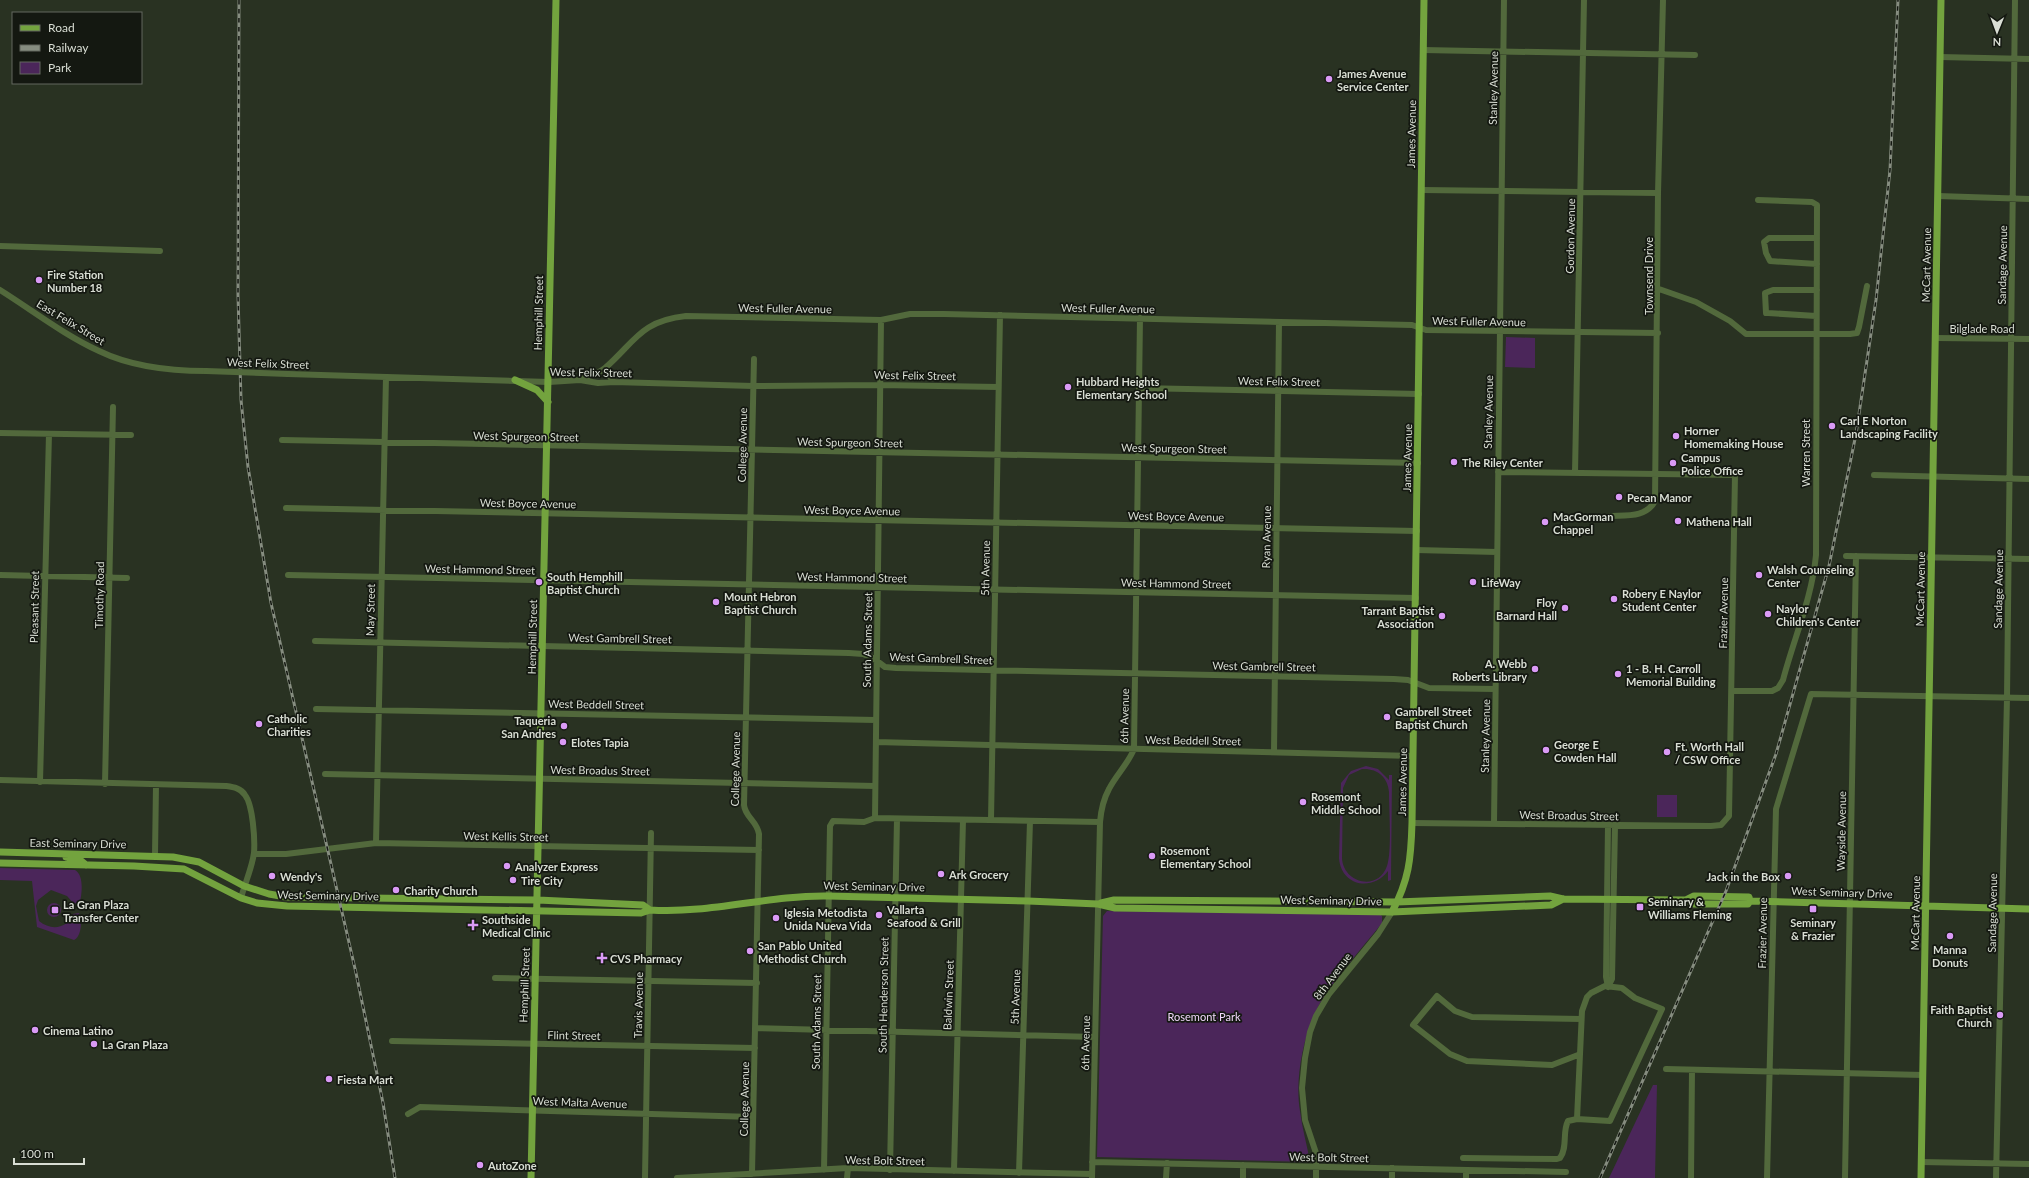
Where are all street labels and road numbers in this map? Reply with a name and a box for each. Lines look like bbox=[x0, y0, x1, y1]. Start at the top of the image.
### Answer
street label: Stanley Avenue bbox=[1486, 51, 1500, 125]
street label: James Avenue bbox=[1404, 100, 1418, 168]
street label: Gordon Avenue bbox=[1563, 198, 1577, 274]
street label: Sandage Avenue bbox=[1995, 225, 2009, 305]
street label: McCart Avenue bbox=[1919, 227, 1933, 303]
street label: Townsend Drive bbox=[1642, 237, 1655, 315]
street label: Hemphill Street bbox=[531, 275, 545, 351]
street label: East Felix Street bbox=[35, 297, 108, 348]
street label: West Fuller Avenue bbox=[738, 301, 832, 315]
street label: West Fuller Avenue bbox=[1061, 301, 1155, 315]
street label: West Fuller Avenue bbox=[1432, 314, 1526, 328]
street label: Bilglade Road bbox=[1949, 322, 2015, 335]
street label: West Felix Street bbox=[227, 355, 309, 371]
street label: West Felix Street bbox=[550, 365, 632, 379]
street label: West Felix Street bbox=[874, 368, 956, 382]
street label: West Felix Street bbox=[1238, 374, 1320, 388]
street label: Stanley Avenue bbox=[1481, 375, 1495, 449]
street label: College Avenue bbox=[735, 407, 749, 482]
street label: Warren Street bbox=[1799, 419, 1812, 487]
street label: James Avenue bbox=[1400, 424, 1414, 492]
street label: West Spurgeon Street bbox=[473, 429, 579, 443]
street label: West Spurgeon Street bbox=[797, 435, 903, 449]
street label: West Spurgeon Street bbox=[1121, 441, 1227, 455]
street label: West Boyce Avenue bbox=[480, 496, 577, 510]
street label: West Boyce Avenue bbox=[804, 503, 901, 517]
street label: Ryan Avenue bbox=[1259, 505, 1273, 568]
street label: West Boyce Avenue bbox=[1128, 509, 1225, 523]
street label: 5th Avenue bbox=[978, 540, 992, 596]
street label: Sandage Avenue bbox=[1991, 549, 2005, 629]
street label: McCart Avenue bbox=[1913, 551, 1927, 627]
street label: Timothy Road bbox=[92, 561, 106, 629]
street label: West Hammond Street bbox=[425, 562, 535, 576]
street label: West Hammond Street bbox=[797, 570, 907, 584]
street label: Pleasant Street bbox=[27, 571, 41, 643]
street label: West Hammond Street bbox=[1121, 576, 1231, 590]
street label: Frazier Avenue bbox=[1716, 577, 1730, 649]
street label: May Street bbox=[363, 584, 377, 636]
street label: South Adams Street bbox=[860, 592, 874, 688]
street label: Hemphill Street bbox=[525, 599, 539, 675]
street label: West Gambrell Street bbox=[568, 631, 672, 645]
street label: West Gambrell Street bbox=[889, 650, 993, 666]
street label: West Gambrell Street bbox=[1212, 659, 1316, 673]
street label: 6th Avenue bbox=[1117, 688, 1131, 744]
street label: West Beddell Street bbox=[548, 697, 644, 711]
street label: Stanley Avenue bbox=[1478, 699, 1492, 773]
street label: College Avenue bbox=[728, 731, 742, 806]
street label: West Beddell Street bbox=[1145, 733, 1241, 747]
street label: James Avenue bbox=[1395, 748, 1409, 816]
street label: West Broadus Street bbox=[550, 763, 650, 777]
street label: Wayside Avenue bbox=[1834, 791, 1848, 871]
street label: West Broadus Street bbox=[1519, 808, 1619, 822]
street label: West Kellis Street bbox=[463, 829, 549, 843]
street label: East Seminary Drive bbox=[30, 836, 127, 850]
street label: Sandage Avenue bbox=[1985, 873, 1999, 953]
street label: McCart Avenue bbox=[1908, 875, 1922, 951]
street label: West Seminary Drive bbox=[823, 879, 925, 893]
street label: West Seminary Drive bbox=[1791, 884, 1893, 900]
street label: West Seminary Drive bbox=[277, 888, 379, 902]
street label: West Seminary Drive bbox=[1280, 893, 1382, 907]
street label: Frazier Avenue bbox=[1755, 897, 1769, 969]
street label: South Henderson Street bbox=[875, 937, 891, 1053]
street label: Hemphill Street bbox=[516, 947, 532, 1023]
street label: 8th Avenue bbox=[1310, 950, 1354, 1002]
street label: Baldwin Street bbox=[940, 960, 956, 1030]
street label: 5th Avenue bbox=[1008, 969, 1022, 1025]
street label: Travis Avenue bbox=[631, 971, 645, 1038]
street label: South Adams Street bbox=[809, 974, 823, 1070]
street label: 6th Avenue bbox=[1078, 1015, 1092, 1071]
street label: Flint Street bbox=[547, 1028, 601, 1042]
street label: College Avenue bbox=[737, 1061, 751, 1136]
street label: West Malta Avenue bbox=[533, 1094, 628, 1110]
street label: West Bolt Street bbox=[1289, 1150, 1369, 1164]
street label: West Bolt Street bbox=[845, 1153, 925, 1167]

